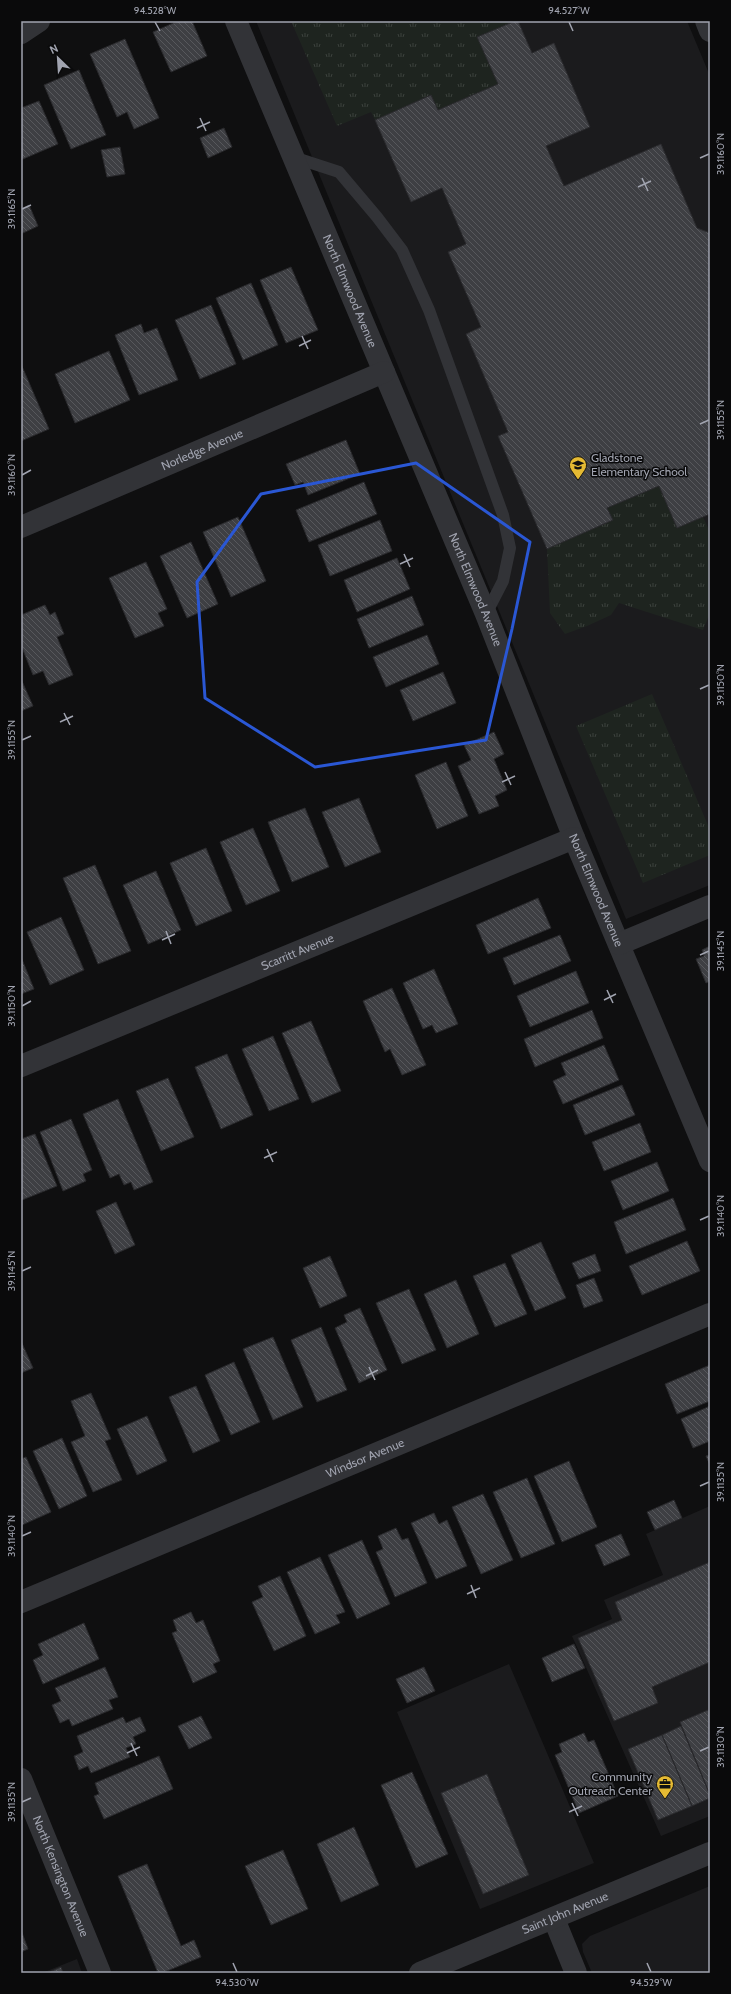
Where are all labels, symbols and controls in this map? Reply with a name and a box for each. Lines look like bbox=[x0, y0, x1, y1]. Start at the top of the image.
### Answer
text: 94.528°W bbox=[134, 4, 177, 17]
text: 94.527°W bbox=[548, 4, 590, 17]
north arrow bbox=[38, 38, 78, 78]
text: N bbox=[47, 41, 60, 57]
text: 39.1160°N bbox=[714, 133, 727, 175]
text: 39.1165°N bbox=[5, 189, 18, 229]
street label: North Elmwood Avenue bbox=[320, 232, 381, 350]
text: 39.1155°N bbox=[714, 400, 727, 440]
street label: Norledge Avenue bbox=[159, 425, 245, 473]
place label: Gladstone Elementary School bbox=[591, 450, 687, 479]
text: 39.1160°N bbox=[5, 454, 18, 496]
school or university icon: Gladstone Elementary School bbox=[568, 455, 588, 480]
street label: North Elmwood Avenue bbox=[446, 531, 506, 648]
text: 39.1150°N bbox=[714, 664, 727, 706]
text: 39.1155°N bbox=[5, 720, 18, 760]
street label: North Elmwood Avenue bbox=[566, 831, 627, 949]
street label: Scarritt Avenue bbox=[259, 930, 336, 973]
text: 39.1145°N bbox=[714, 931, 727, 971]
text: 39.1150°N bbox=[5, 985, 18, 1027]
text: 39.1140°N bbox=[714, 1195, 727, 1237]
text: 39.1145°N bbox=[5, 1251, 18, 1291]
street label: Windsor Avenue bbox=[324, 1435, 406, 1481]
text: 39.1135°N bbox=[714, 1462, 727, 1502]
text: 39.1140°N bbox=[5, 1515, 18, 1557]
text: 39.1130°N bbox=[714, 1726, 727, 1768]
place label: Community Outreach Center bbox=[568, 1769, 652, 1798]
office icon: Community Outreach Center bbox=[655, 1774, 675, 1799]
text: 39.1135°N bbox=[5, 1782, 18, 1822]
street label: North Kensington Avenue bbox=[30, 1813, 92, 1939]
street label: Saint John Avenue bbox=[519, 1888, 610, 1937]
text: 94.530°W bbox=[215, 1976, 259, 1989]
text: 94.529°W bbox=[630, 1976, 673, 1989]

